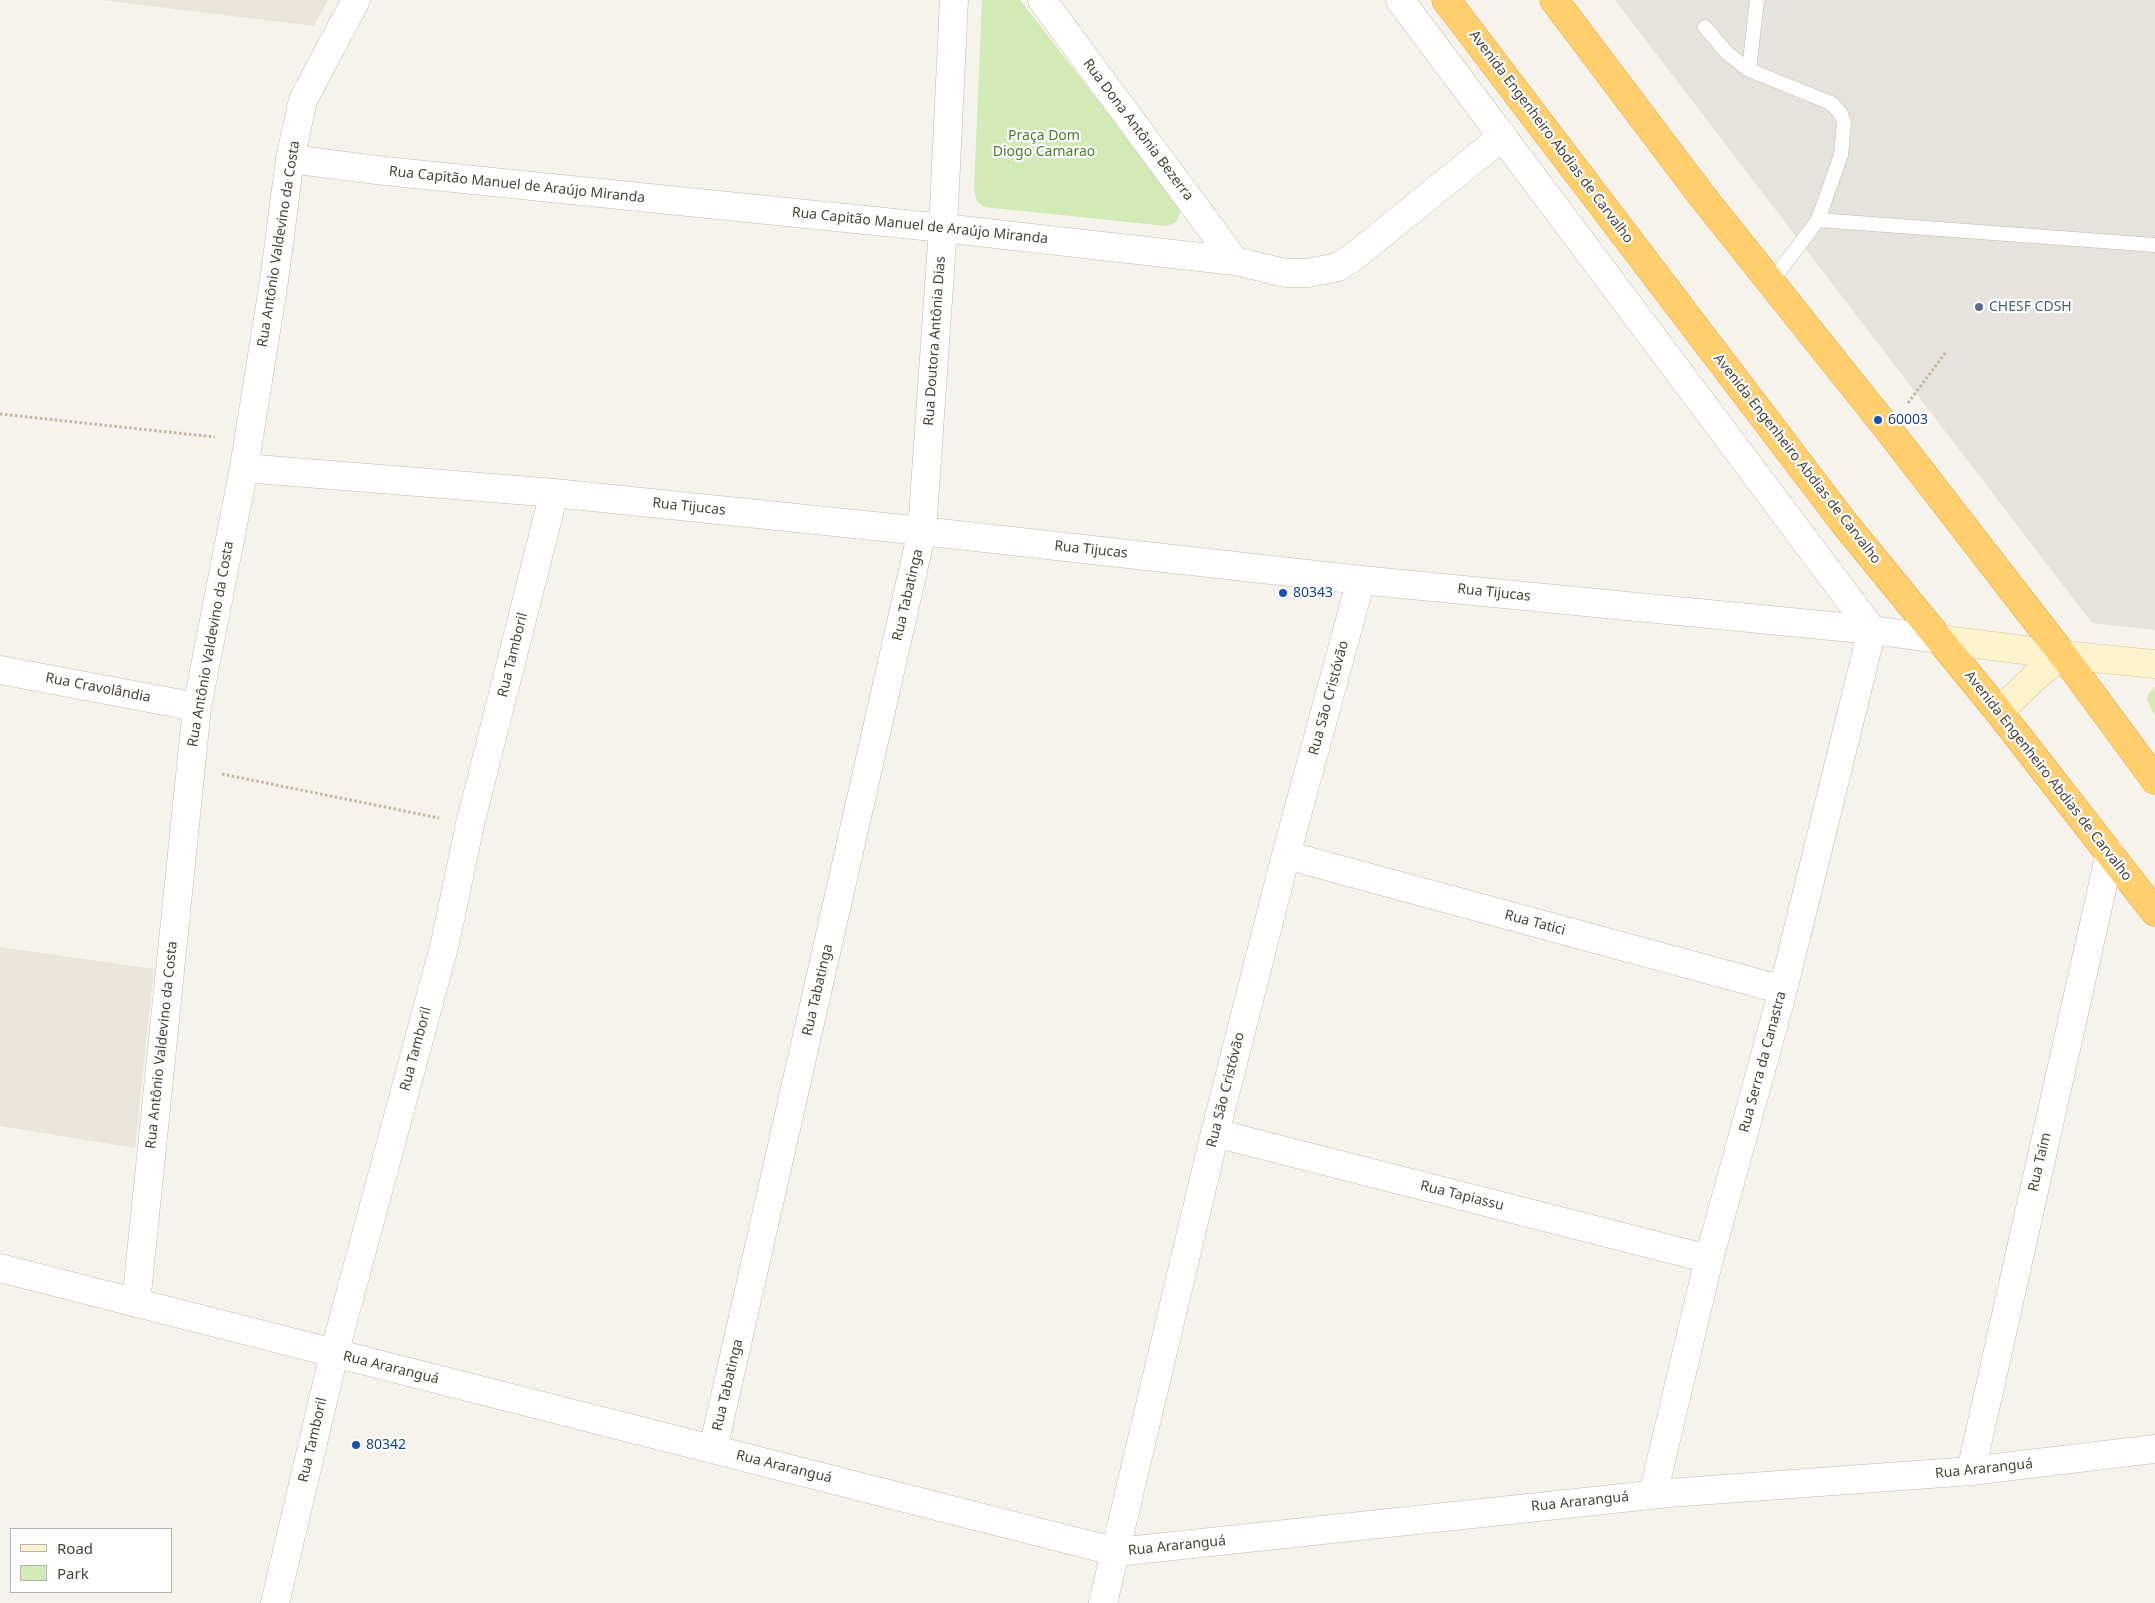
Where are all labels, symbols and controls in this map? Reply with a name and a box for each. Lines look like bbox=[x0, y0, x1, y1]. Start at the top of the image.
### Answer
street label: Avenida Engenheiro Abdias de Carvalho bbox=[1465, 27, 1637, 247]
street label: Rua Dona Antônia Bezerra bbox=[1079, 56, 1197, 204]
park label: Praça Dom Diogo Camarao bbox=[993, 128, 1095, 160]
street label: Rua Antônio Valdevino da Costa bbox=[254, 140, 304, 348]
street label: Rua Capitão Manuel de Araújo Miranda bbox=[388, 163, 646, 207]
street label: Rua Capitão Manuel de Araújo Miranda bbox=[791, 204, 1049, 248]
street label: Rua Doutora Antônia Dias bbox=[921, 256, 949, 426]
place label: CHESF CDSH bbox=[1989, 299, 2072, 315]
marker: CHESF CDSH bbox=[1973, 301, 1985, 313]
street label: Avenida Engenheiro Abdias de Carvalho bbox=[1710, 351, 1884, 567]
place label: 60003 bbox=[1888, 412, 1928, 428]
marker: 60003 bbox=[1872, 414, 1884, 426]
street label: Rua Tijucas bbox=[651, 495, 727, 519]
street label: Rua Tijucas bbox=[1053, 538, 1129, 562]
street label: Rua Antônio Valdevino da Costa bbox=[185, 540, 237, 748]
street label: Rua Tabatinga bbox=[889, 548, 927, 642]
street label: Rua Tijucas bbox=[1456, 581, 1532, 605]
place label: 80343 bbox=[1293, 585, 1333, 601]
marker: 80343 bbox=[1277, 587, 1289, 599]
street label: Rua Tamboril bbox=[494, 611, 532, 699]
street label: Rua São Cristóvão bbox=[1306, 639, 1352, 757]
street label: Avenida Engenheiro Abdias de Carvalho bbox=[1961, 668, 2135, 884]
street label: Rua Cravolândia bbox=[44, 670, 152, 706]
street label: Rua Tatici bbox=[1503, 907, 1567, 939]
street label: Rua Antônio Valdevino da Costa bbox=[143, 940, 181, 1150]
street label: Rua Tabatinga bbox=[799, 943, 837, 1037]
street label: Rua Serra da Canastra bbox=[1736, 989, 1790, 1135]
street label: Rua Tamboril bbox=[397, 1005, 435, 1093]
street label: Rua São Cristóvão bbox=[1204, 1031, 1248, 1149]
street label: Rua Taím bbox=[2025, 1131, 2055, 1193]
street label: Rua Tapiassu bbox=[1418, 1178, 1506, 1214]
street label: Rua Tabatinga bbox=[709, 1338, 747, 1432]
street label: Rua Araranguá bbox=[341, 1348, 441, 1388]
street label: Rua Tamboril bbox=[295, 1396, 331, 1484]
place label: 80342 bbox=[366, 1437, 406, 1453]
marker: 80342 bbox=[350, 1439, 362, 1451]
street label: Rua Araranguá bbox=[734, 1447, 834, 1487]
street label: Rua Araranguá bbox=[1934, 1456, 2034, 1482]
street label: Rua Araranguá bbox=[1530, 1489, 1630, 1515]
legend bbox=[10, 1528, 172, 1593]
street label: Rua Araranguá bbox=[1127, 1533, 1227, 1559]
text: Road bbox=[57, 1538, 93, 1558]
text: Park bbox=[57, 1563, 89, 1583]

